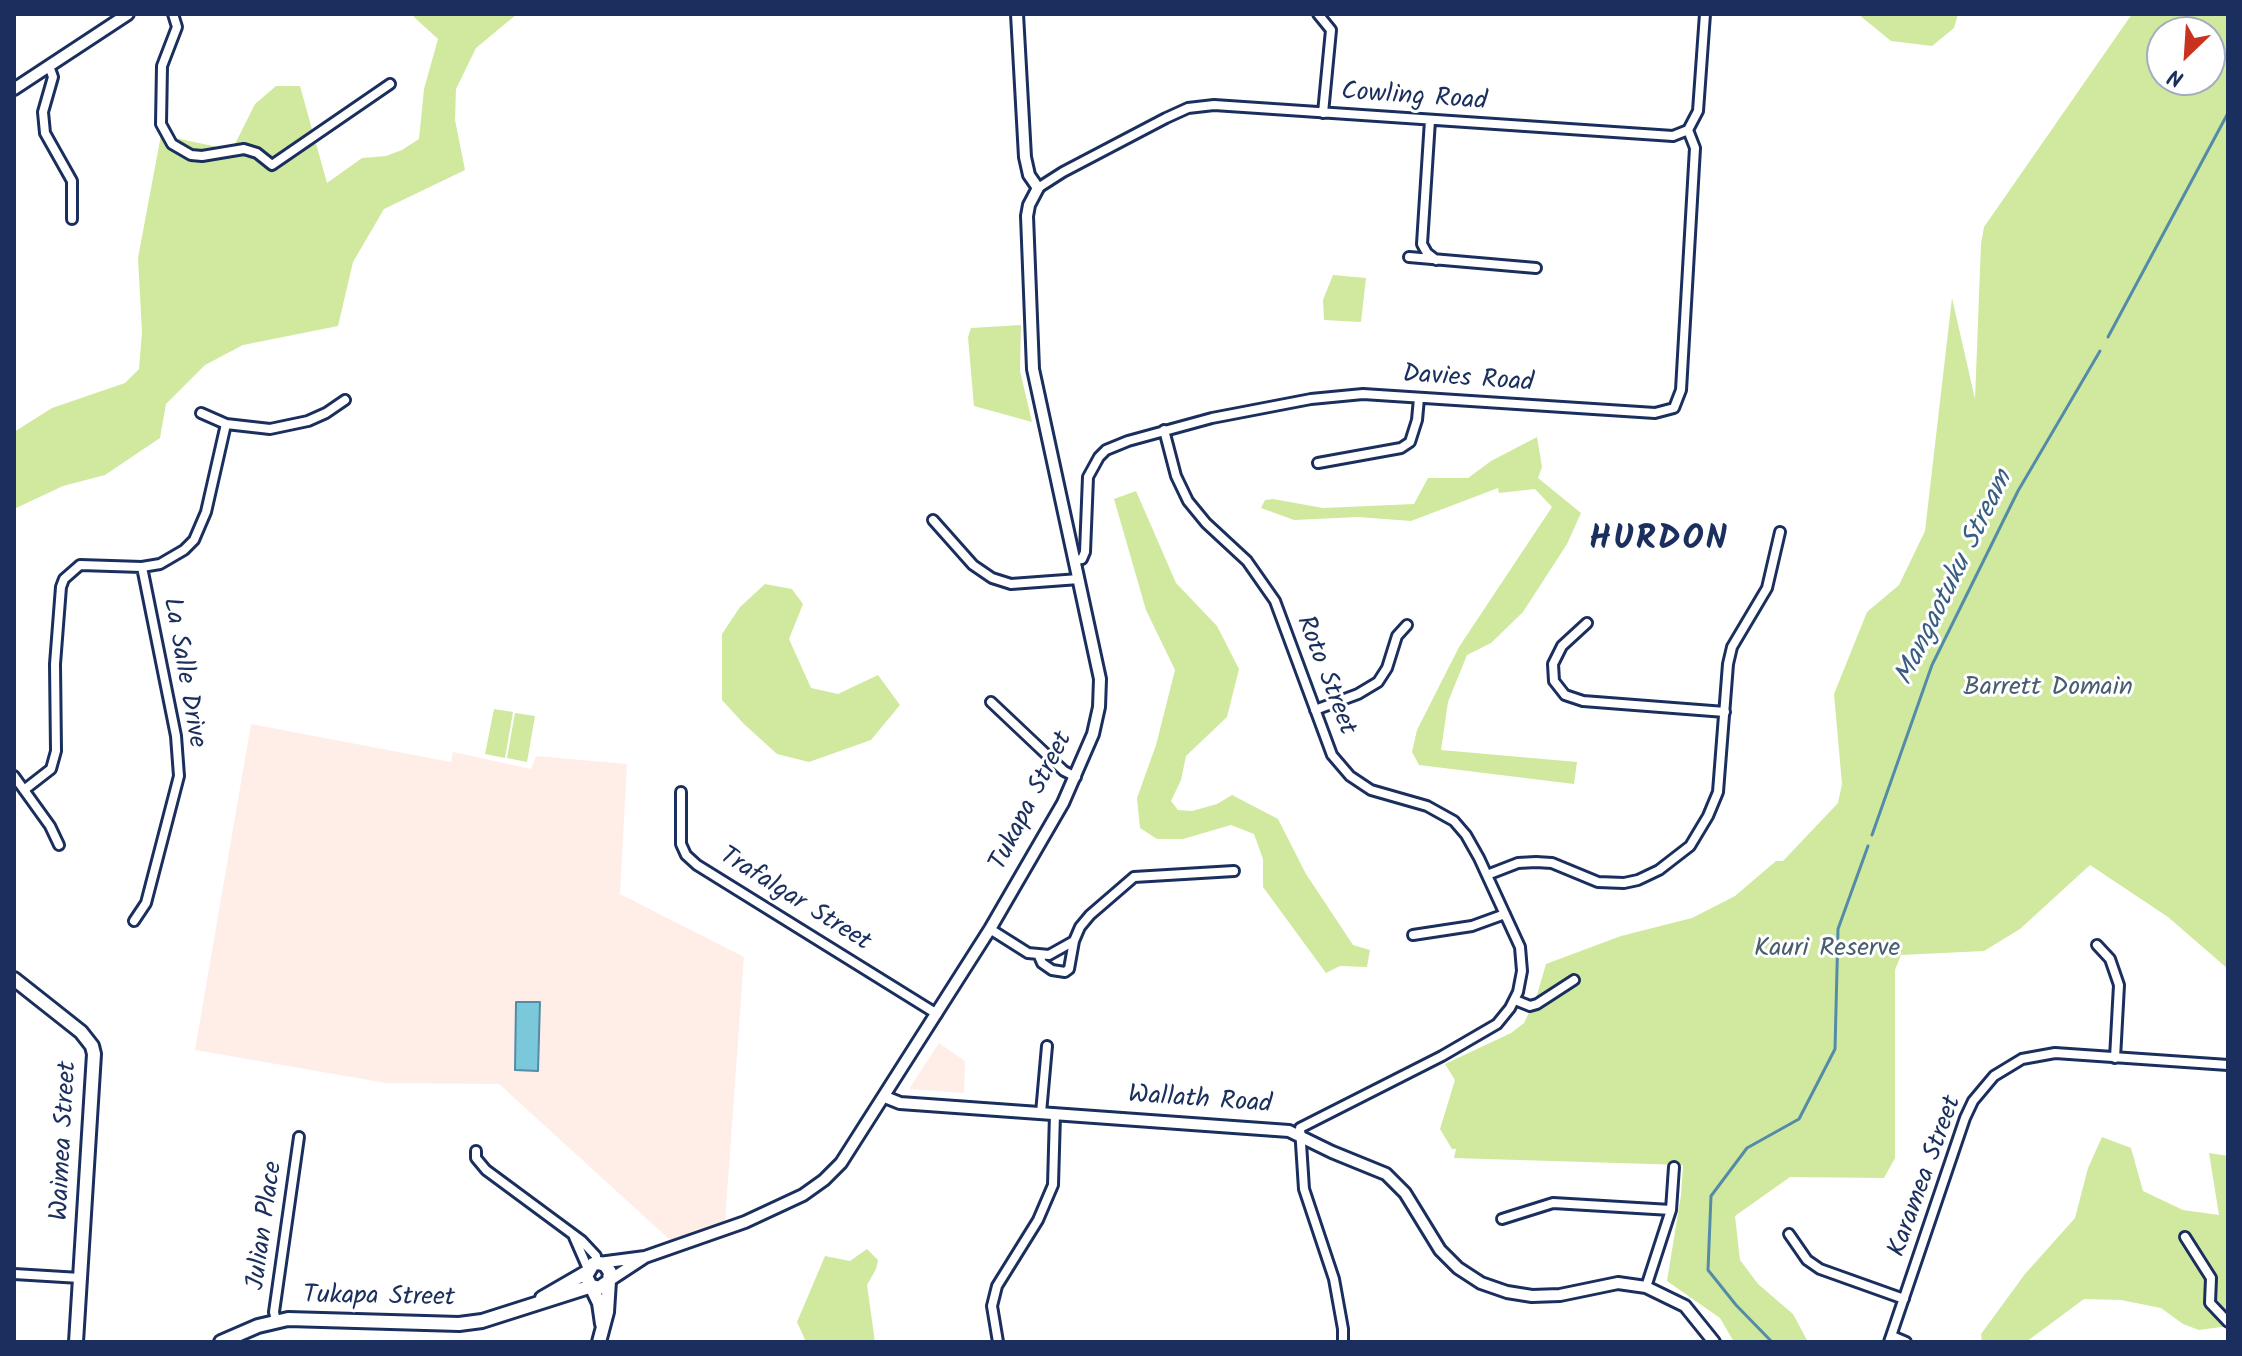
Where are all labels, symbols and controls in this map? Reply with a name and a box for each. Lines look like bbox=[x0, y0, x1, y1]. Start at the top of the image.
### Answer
north arrow bbox=[2146, 16, 2226, 96]
text: N bbox=[2163, 58, 2190, 95]
street label: Cowling Road bbox=[1340, 78, 1488, 120]
street label: Davies Road bbox=[1401, 361, 1535, 401]
water label: Mangaotuku Stream bbox=[1890, 466, 2022, 692]
district label: HURDON bbox=[1589, 522, 1729, 562]
street label: La Salle Drive bbox=[153, 595, 211, 751]
street label: Roto Street bbox=[1287, 612, 1361, 740]
park label: Barrett Domain bbox=[1963, 674, 2133, 706]
street label: Tukapa Street bbox=[985, 727, 1081, 877]
street label: Trafalgar Street bbox=[713, 842, 875, 960]
park label: Kauri Reserve bbox=[1754, 935, 1900, 967]
street label: Waimea Street bbox=[46, 1060, 86, 1222]
street label: Wallath Road bbox=[1127, 1081, 1273, 1123]
street label: Karamea Street bbox=[1883, 1092, 1971, 1262]
street label: Julian Place bbox=[243, 1160, 291, 1292]
street label: Tukapa Street bbox=[303, 1282, 455, 1316]

